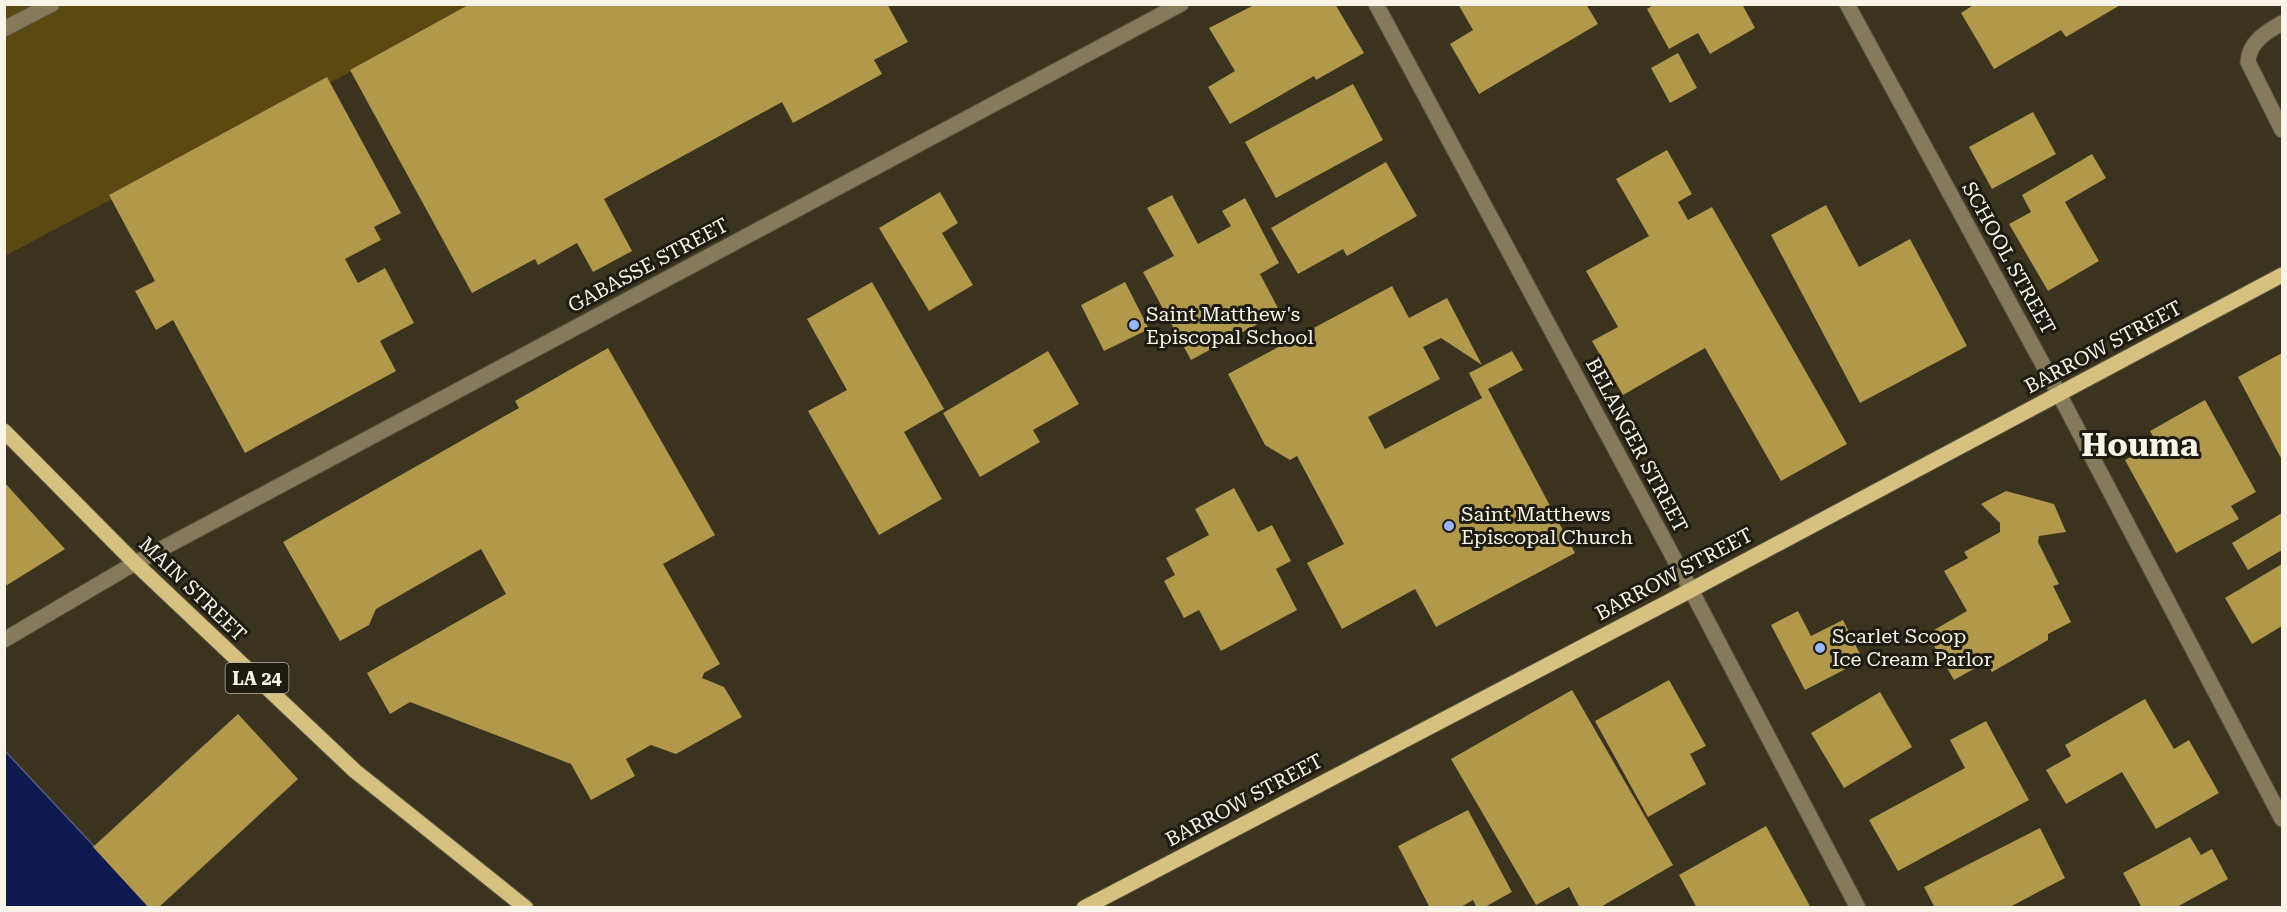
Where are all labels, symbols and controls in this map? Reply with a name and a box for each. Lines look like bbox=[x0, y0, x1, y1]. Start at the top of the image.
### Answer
street label: SCHOOL STREET bbox=[1957, 178, 2061, 338]
street label: GABASSE STREET bbox=[564, 213, 732, 317]
street label: BARROW STREET bbox=[2020, 296, 2186, 398]
place label: Saint Matthew's Episcopal School bbox=[1146, 302, 1314, 349]
marker: Saint Matthew's Episcopal School bbox=[1127, 318, 1141, 332]
street label: BELANGER STREET bbox=[1581, 354, 1693, 536]
district label: Houma bbox=[2081, 426, 2199, 464]
place label: Saint Matthews Episcopal Church bbox=[1461, 502, 1633, 549]
marker: Saint Matthews Episcopal Church bbox=[1442, 519, 1456, 533]
street label: BARROW STREET bbox=[1591, 523, 1757, 625]
street label: MAIN STREET bbox=[134, 532, 252, 646]
place label: Scarlet Scoop Ice Cream Parlor bbox=[1832, 624, 1992, 671]
marker: Scarlet Scoop Ice Cream Parlor bbox=[1813, 641, 1827, 655]
road number: LA 24 bbox=[226, 663, 288, 693]
street label: BARROW STREET bbox=[1161, 749, 1327, 851]

